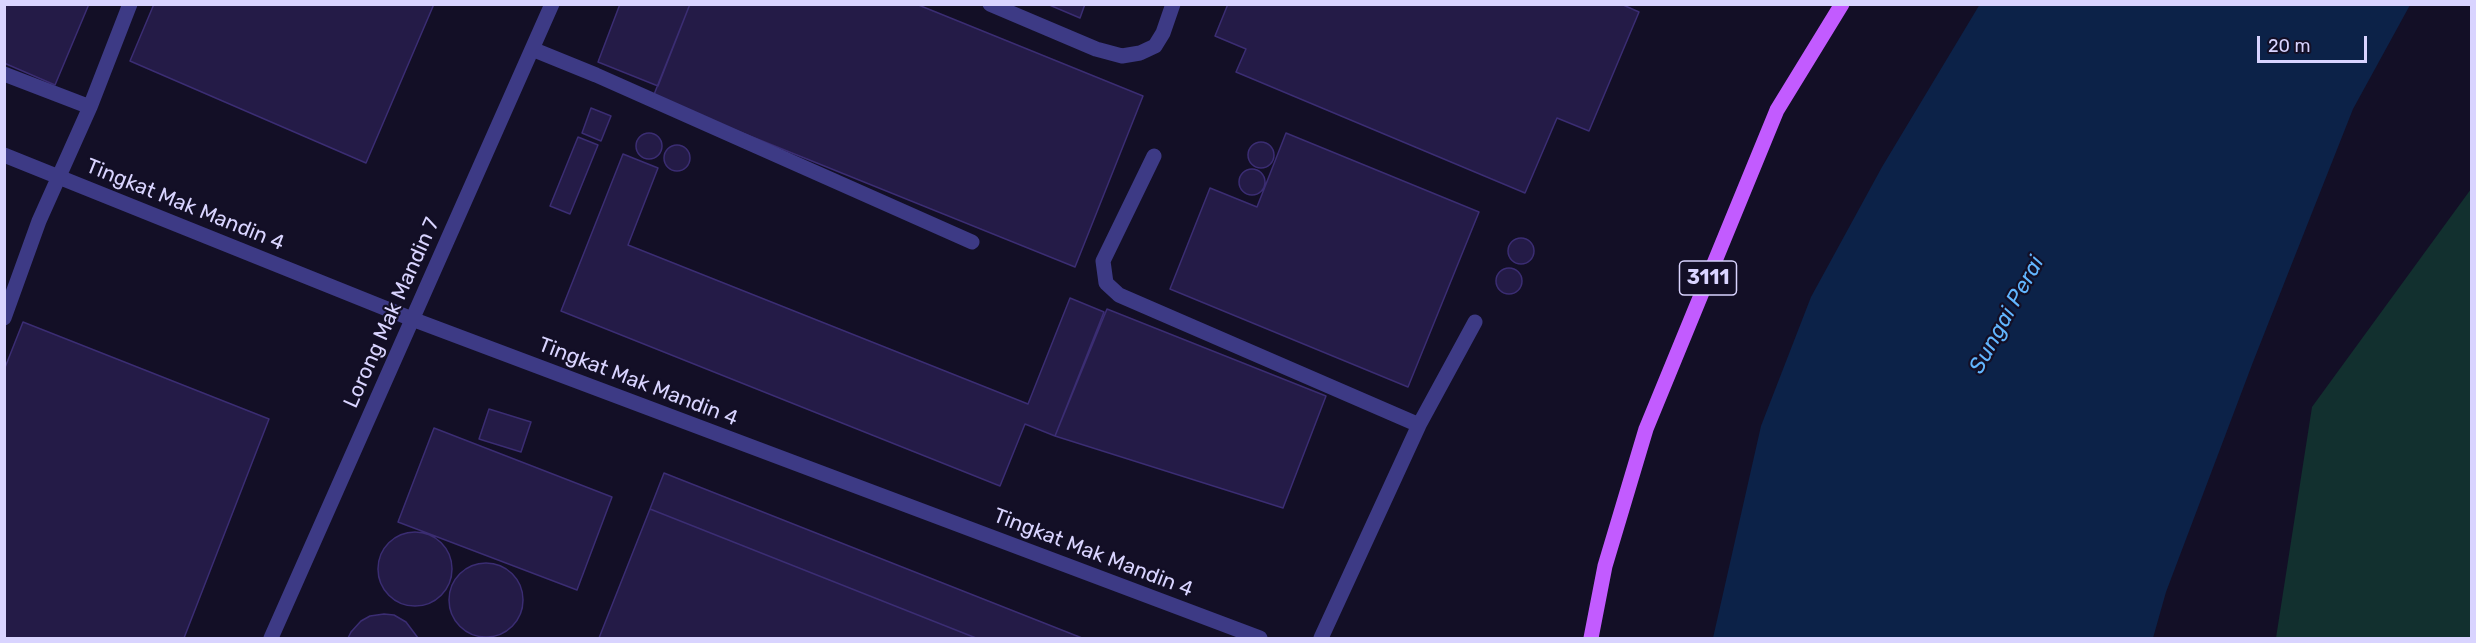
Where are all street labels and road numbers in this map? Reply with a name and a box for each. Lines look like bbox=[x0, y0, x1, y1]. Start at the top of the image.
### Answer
street label: Tingkat Mak Mandin 4 bbox=[82, 154, 288, 256]
street label: Lorong Mak Mandin 7 bbox=[339, 214, 445, 412]
road number: 3111 bbox=[1680, 261, 1736, 295]
street label: Tingkat Mak Mandin 4 bbox=[535, 332, 741, 432]
street label: Tingkat Mak Mandin 4 bbox=[990, 503, 1196, 603]

